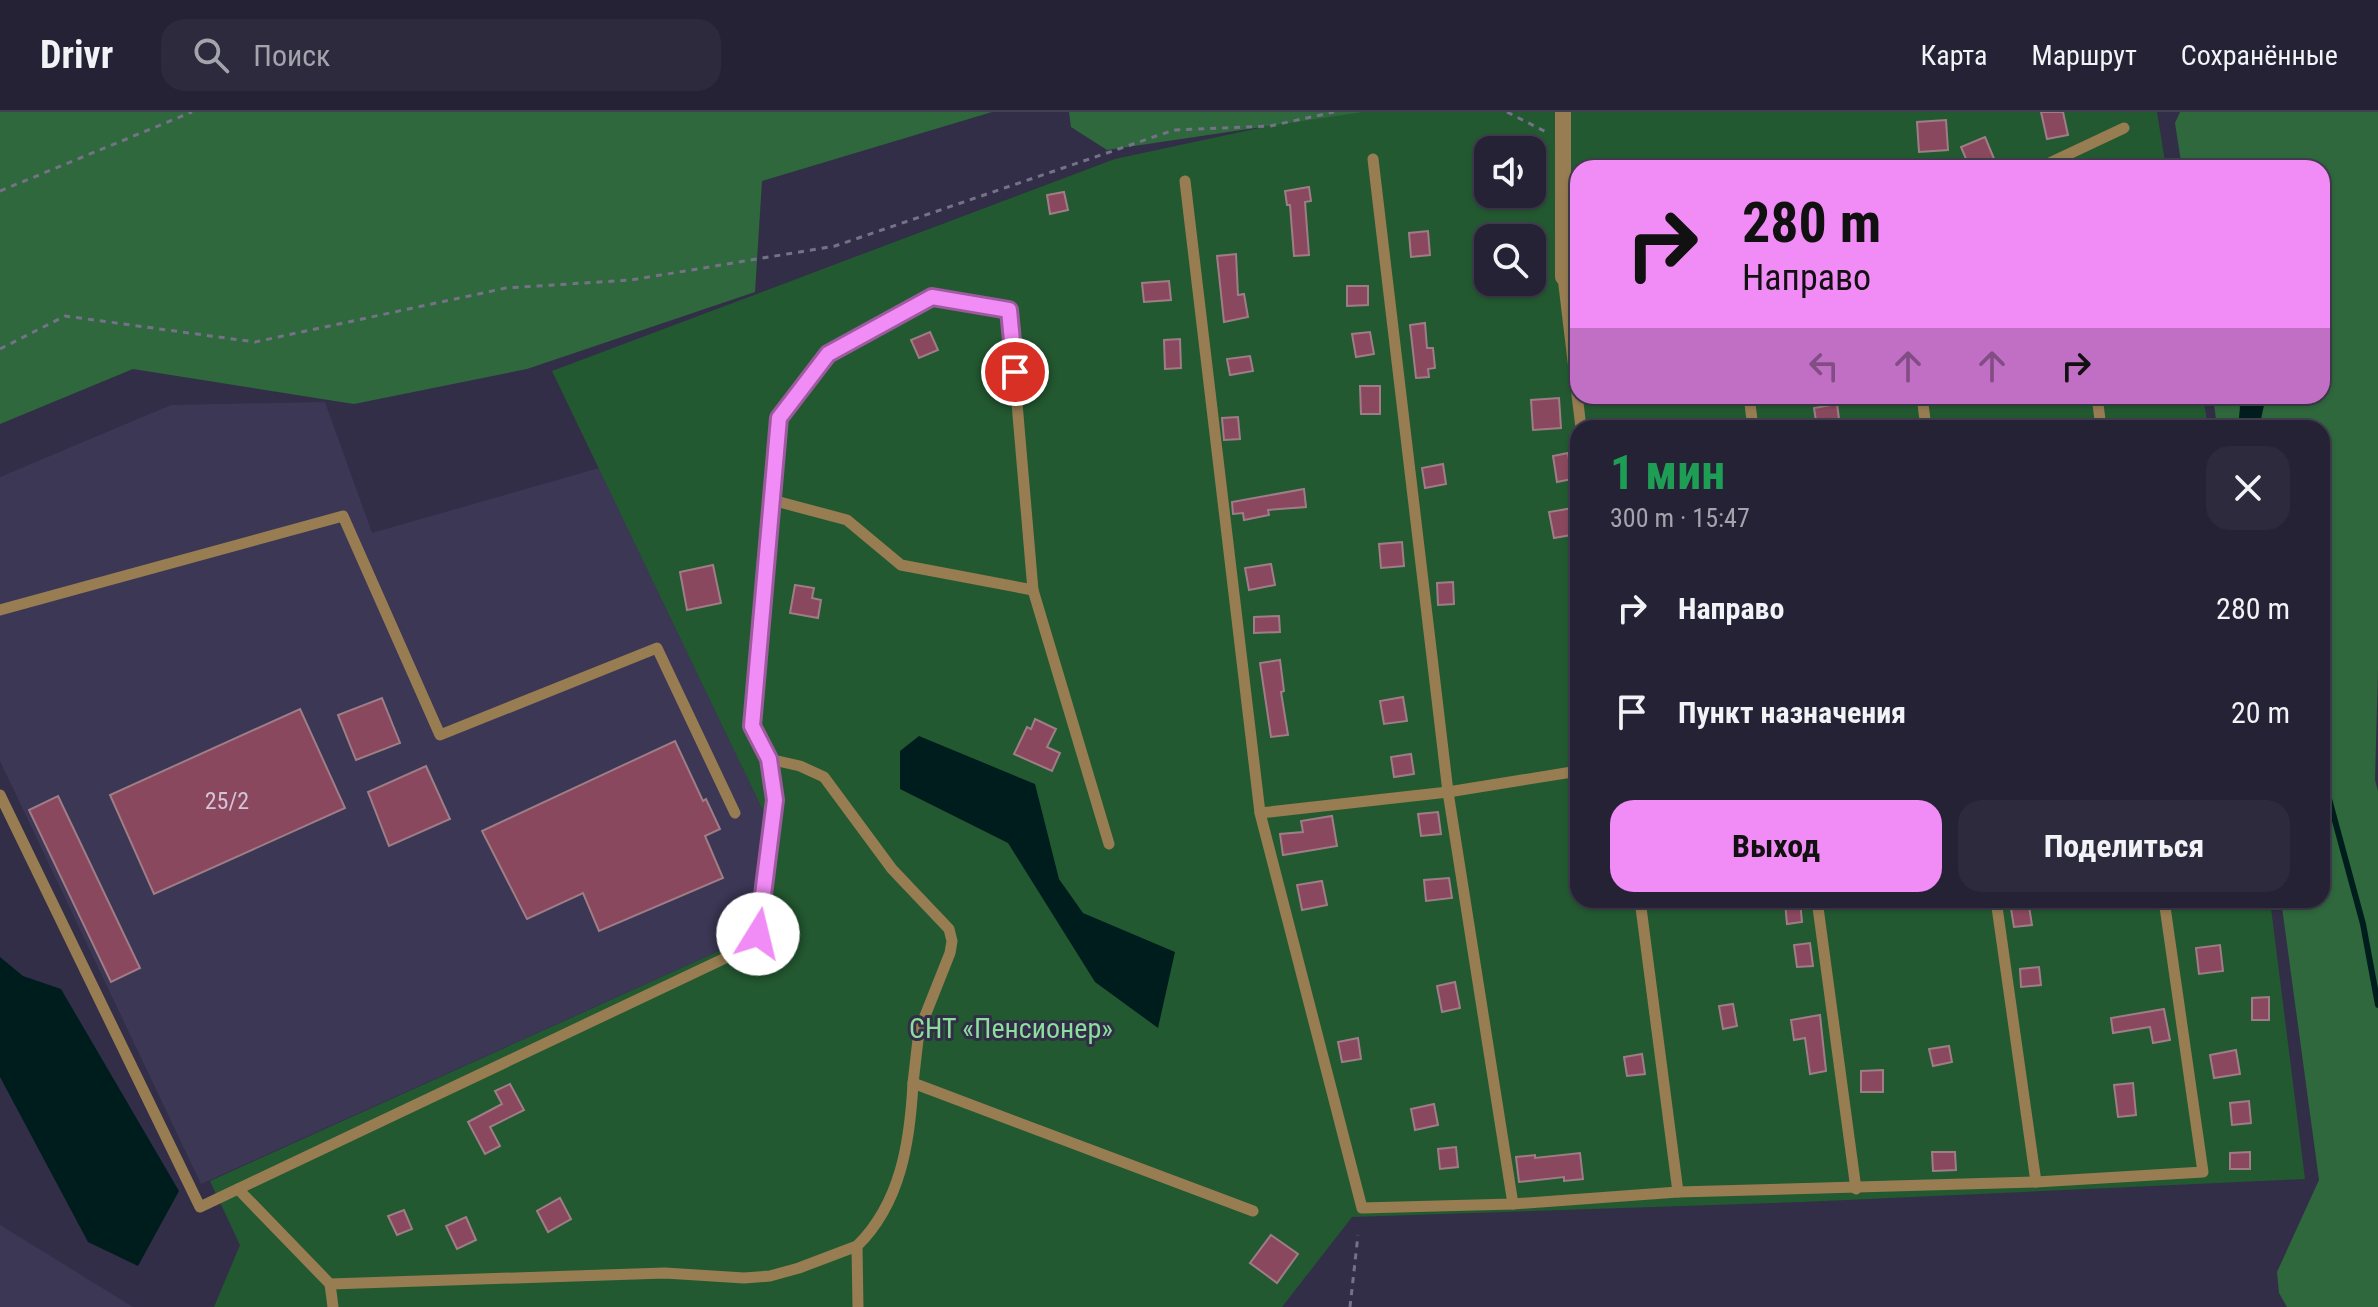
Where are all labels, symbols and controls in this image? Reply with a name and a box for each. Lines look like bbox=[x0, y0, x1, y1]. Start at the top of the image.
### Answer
search box bbox=[161, 19, 721, 91]
text: Drivr bbox=[40, 33, 113, 77]
icon: search bbox=[189, 33, 233, 77]
text: Поиск bbox=[253, 38, 331, 73]
text: Карта bbox=[1921, 39, 1987, 72]
text: Маршрут bbox=[2031, 39, 2137, 72]
text: Сохранённые bbox=[2181, 39, 2338, 72]
map controls bbox=[1474, 136, 1546, 296]
button: sound bbox=[1474, 136, 1546, 208]
text: 280 m bbox=[1742, 190, 1881, 256]
icon: right bbox=[1610, 192, 1714, 296]
button: search bbox=[1474, 224, 1546, 296]
text: Направо bbox=[1742, 257, 1871, 299]
pin bbox=[981, 338, 1049, 406]
icon: left bbox=[1802, 344, 1846, 388]
icon: ahead bbox=[1886, 344, 1930, 388]
icon: ahead bbox=[1970, 344, 2014, 388]
icon: right bbox=[2054, 344, 2098, 388]
icon: arrive bbox=[993, 350, 1037, 394]
text: 1 мин bbox=[1610, 444, 1725, 501]
button: close bbox=[2206, 446, 2290, 530]
text: 300 m · 15:47 bbox=[1610, 503, 1750, 533]
icon: right bbox=[1610, 586, 1654, 630]
text: Направо bbox=[1678, 591, 1784, 626]
text: 280 m bbox=[2216, 591, 2290, 626]
icon: arrive bbox=[1610, 690, 1654, 734]
text: Пункт назначения bbox=[1678, 695, 1906, 730]
text: 20 m bbox=[2231, 695, 2290, 730]
house number: 25/2 bbox=[205, 787, 249, 815]
button: Выход bbox=[1610, 800, 1942, 892]
button: Поделиться bbox=[1958, 800, 2290, 892]
position arrow bbox=[716, 892, 800, 976]
park label: СНТ «Пенсионер» bbox=[909, 1012, 1113, 1045]

